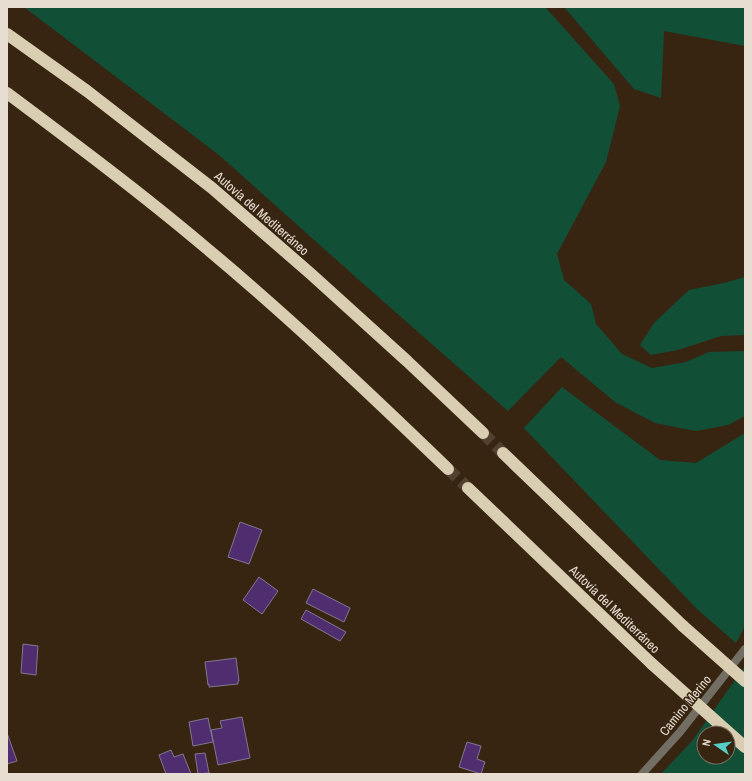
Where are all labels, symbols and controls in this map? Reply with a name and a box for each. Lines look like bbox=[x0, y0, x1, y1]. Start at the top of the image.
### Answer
street label: Autovía del Mediterráneo bbox=[210, 167, 312, 259]
street label: Autovía del Mediterráneo bbox=[565, 561, 664, 657]
street label: Camino Merino bbox=[656, 671, 715, 739]
north arrow bbox=[696, 725, 736, 765]
text: N bbox=[699, 738, 714, 747]

